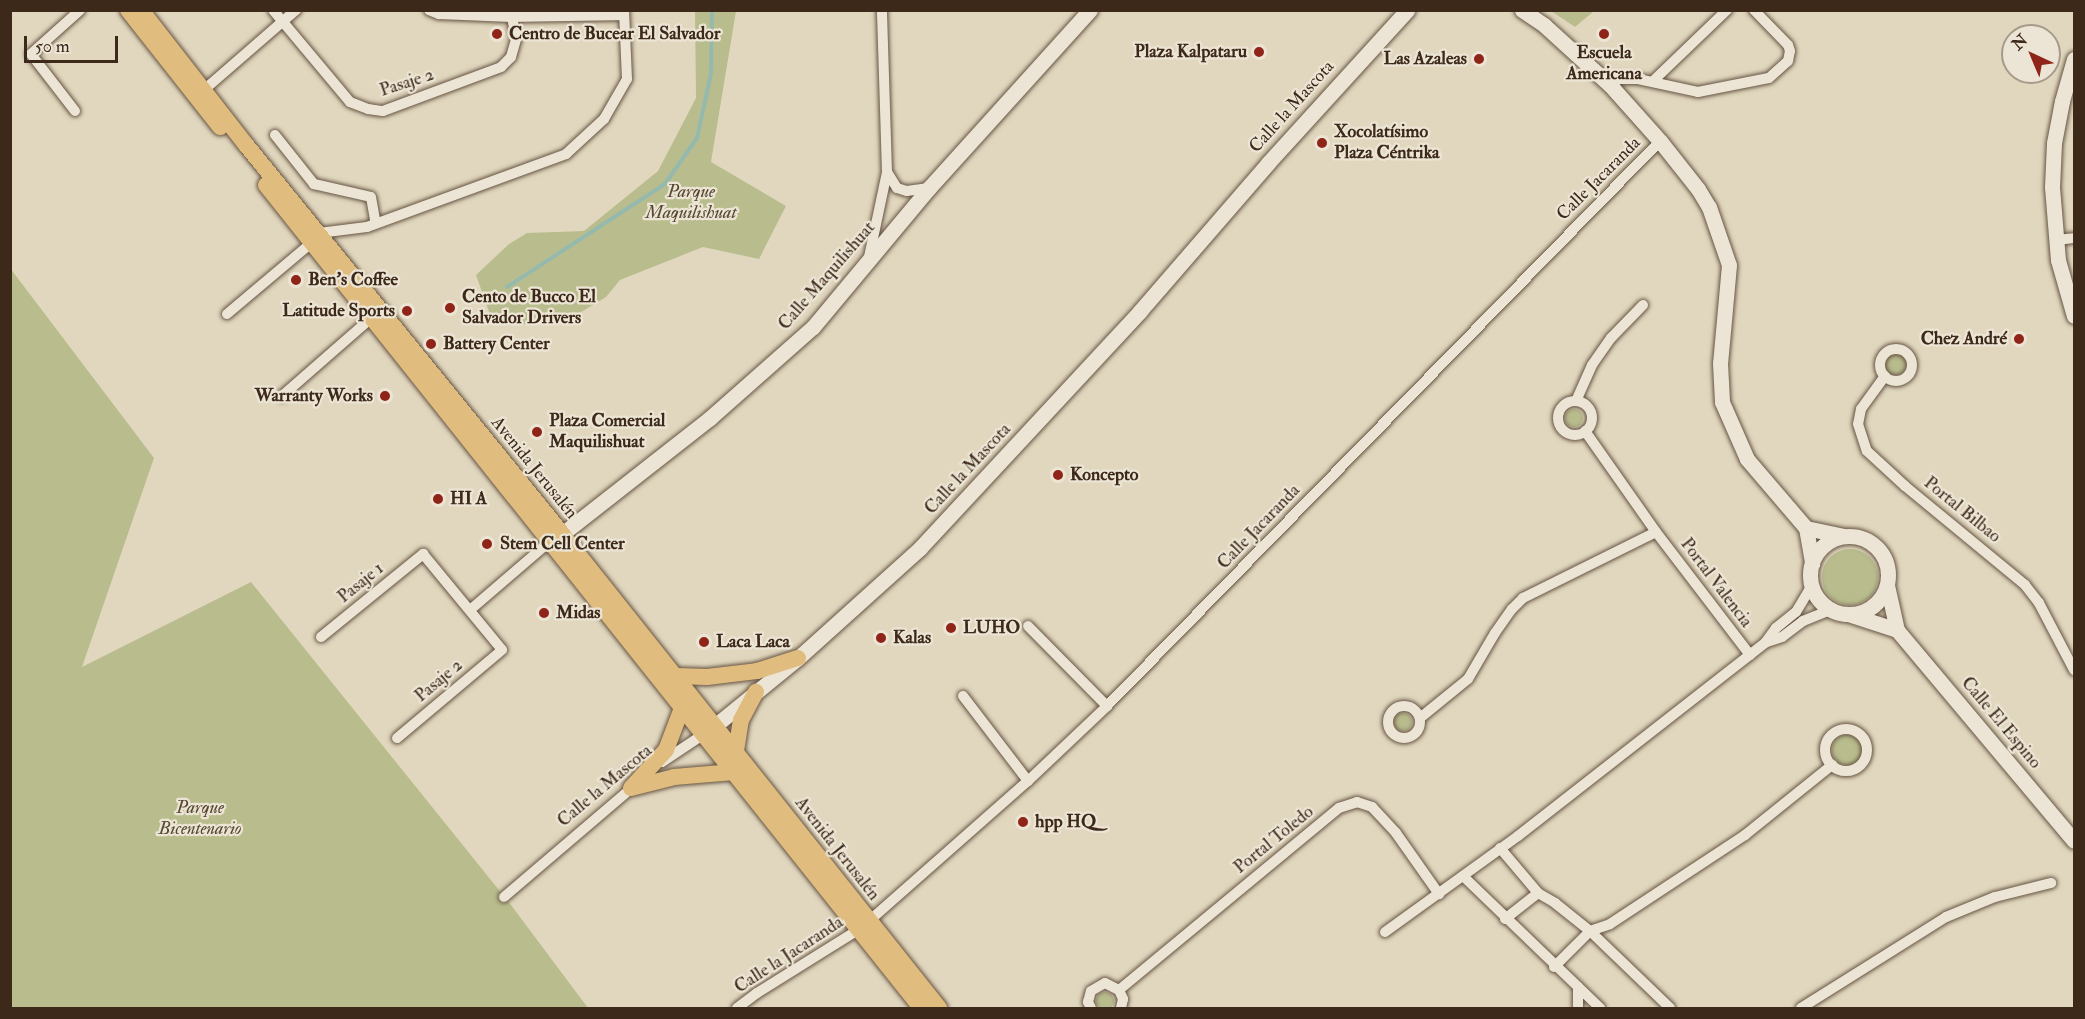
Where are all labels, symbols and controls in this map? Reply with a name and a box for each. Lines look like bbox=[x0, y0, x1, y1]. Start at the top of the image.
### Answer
place label: Centro de Bucear El Salvador bbox=[509, 23, 720, 45]
scale bar bbox=[27, 24, 122, 62]
north arrow bbox=[2001, 24, 2061, 84]
marker: Centro de Bucear El Salvador bbox=[490, 27, 504, 41]
marker: Escuela Americana bbox=[1597, 27, 1611, 41]
text: N bbox=[2008, 30, 2032, 55]
text: 50 m bbox=[35, 35, 70, 58]
place label: Plaza Kalpataru bbox=[1134, 41, 1247, 63]
place label: Escuela Americana bbox=[1566, 43, 1642, 86]
marker: Plaza Kalpataru bbox=[1252, 45, 1266, 59]
place label: Las Azaleas bbox=[1383, 48, 1467, 70]
marker: Las Azaleas bbox=[1472, 52, 1486, 66]
street label: Calle la Mascota bbox=[1245, 56, 1339, 158]
street label: Pasaje 2 bbox=[377, 64, 437, 102]
place label: Xocolatísimo Plaza Céntrika bbox=[1334, 122, 1440, 164]
street label: Calle Jacaranda bbox=[1553, 133, 1645, 225]
marker: Xocolatísimo Plaza Céntrika bbox=[1315, 136, 1329, 150]
park label: Parque Maquilishuat bbox=[645, 182, 737, 224]
street label: Calle Maquilishuat bbox=[774, 217, 880, 335]
place label: Ben's Coffee bbox=[308, 269, 398, 291]
marker: Ben's Coffee bbox=[289, 273, 303, 287]
place label: Cento de Bucco El Salvador Drivers bbox=[462, 287, 596, 330]
place label: Latitude Sports bbox=[282, 300, 395, 322]
marker: Cento de Bucco El Salvador Drivers bbox=[443, 301, 457, 315]
marker: Latitude Sports bbox=[400, 304, 414, 318]
place label: Chez André bbox=[1921, 328, 2007, 350]
marker: Chez André bbox=[2012, 332, 2026, 346]
place label: Battery Center bbox=[443, 333, 550, 355]
marker: Battery Center bbox=[424, 337, 438, 351]
place label: Warranty Works bbox=[255, 385, 373, 407]
marker: Warranty Works bbox=[378, 389, 392, 403]
place label: Plaza Comercial Maquilishuat bbox=[549, 411, 665, 454]
street label: Avenida Jerusalén bbox=[486, 412, 582, 524]
street label: Calle la Mascota bbox=[920, 419, 1016, 519]
marker: Plaza Comercial Maquilishuat bbox=[530, 425, 544, 439]
place label: Koncepto bbox=[1070, 464, 1138, 486]
marker: Koncepto bbox=[1051, 468, 1065, 482]
street label: Portal Bilbao bbox=[1919, 472, 2005, 548]
street label: Calle Jacaranda bbox=[1213, 480, 1305, 574]
place label: HI A bbox=[450, 488, 487, 510]
marker: HI A bbox=[431, 492, 445, 506]
place label: Stem Cell Center bbox=[500, 533, 625, 555]
street label: Portal Valencia bbox=[1675, 534, 1757, 632]
marker: Stem Cell Center bbox=[478, 535, 496, 553]
street label: Pasaje 1 bbox=[334, 558, 388, 608]
place label: Midas bbox=[556, 602, 601, 624]
marker: Midas bbox=[537, 606, 551, 620]
place label: LUHO bbox=[963, 617, 1020, 639]
marker: LUHO bbox=[944, 621, 958, 635]
place label: Kalas bbox=[893, 627, 931, 649]
place label: Laca Laca bbox=[716, 631, 790, 653]
marker: Kalas bbox=[874, 631, 888, 645]
marker: Laca Laca bbox=[697, 635, 711, 649]
street label: Pasaje 2 bbox=[411, 655, 467, 707]
street label: Calle El Espino bbox=[1956, 673, 2046, 773]
street label: Calle la Mascota bbox=[553, 740, 657, 832]
street label: Avenida Jerusalén bbox=[790, 793, 884, 905]
park label: Parque Bicentenario bbox=[159, 798, 241, 840]
street label: Portal Toledo bbox=[1230, 801, 1318, 879]
place label: hpp HQ bbox=[1035, 811, 1096, 833]
marker: hpp HQ bbox=[1016, 815, 1030, 829]
street label: Calle la Jacaranda bbox=[731, 912, 847, 998]

